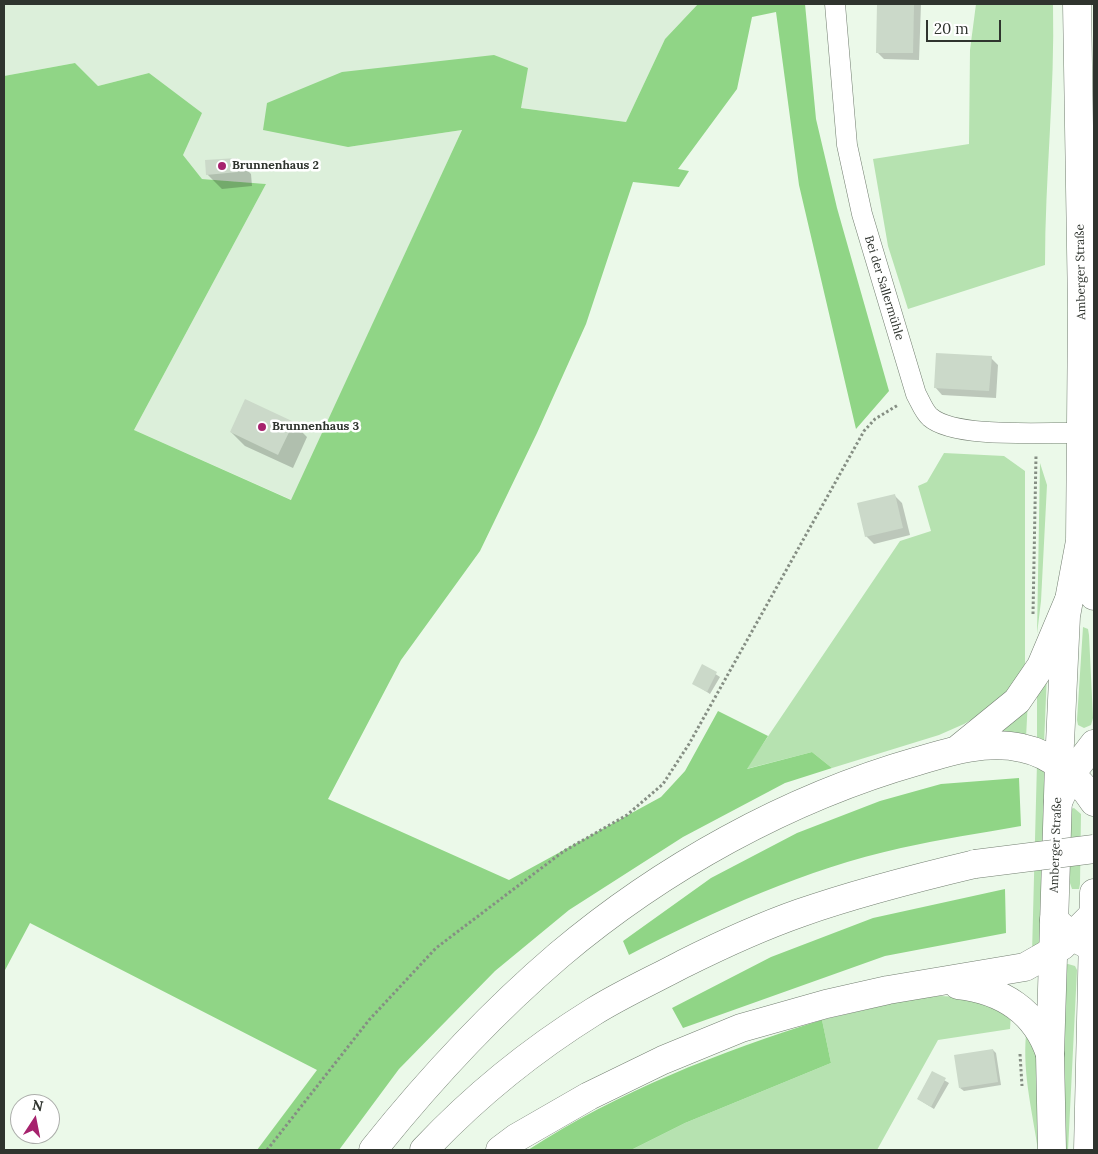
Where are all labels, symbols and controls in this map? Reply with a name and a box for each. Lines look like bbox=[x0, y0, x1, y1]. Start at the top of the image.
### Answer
scale bar bbox=[928, 10, 1003, 42]
text: 20 m bbox=[934, 19, 969, 38]
place label: Brunnenhaus 2 bbox=[232, 159, 319, 173]
marker: Brunnenhaus 2 bbox=[216, 160, 228, 172]
street label: Amberger Straße bbox=[1073, 224, 1089, 320]
street label: Bei der Sallermühle bbox=[861, 234, 907, 342]
place label: Brunnenhaus 3 bbox=[272, 420, 359, 434]
marker: Brunnenhaus 3 bbox=[256, 421, 268, 433]
street label: Amberger Straße bbox=[1047, 797, 1065, 893]
north arrow bbox=[10, 1094, 60, 1144]
text: N bbox=[31, 1095, 45, 1115]

